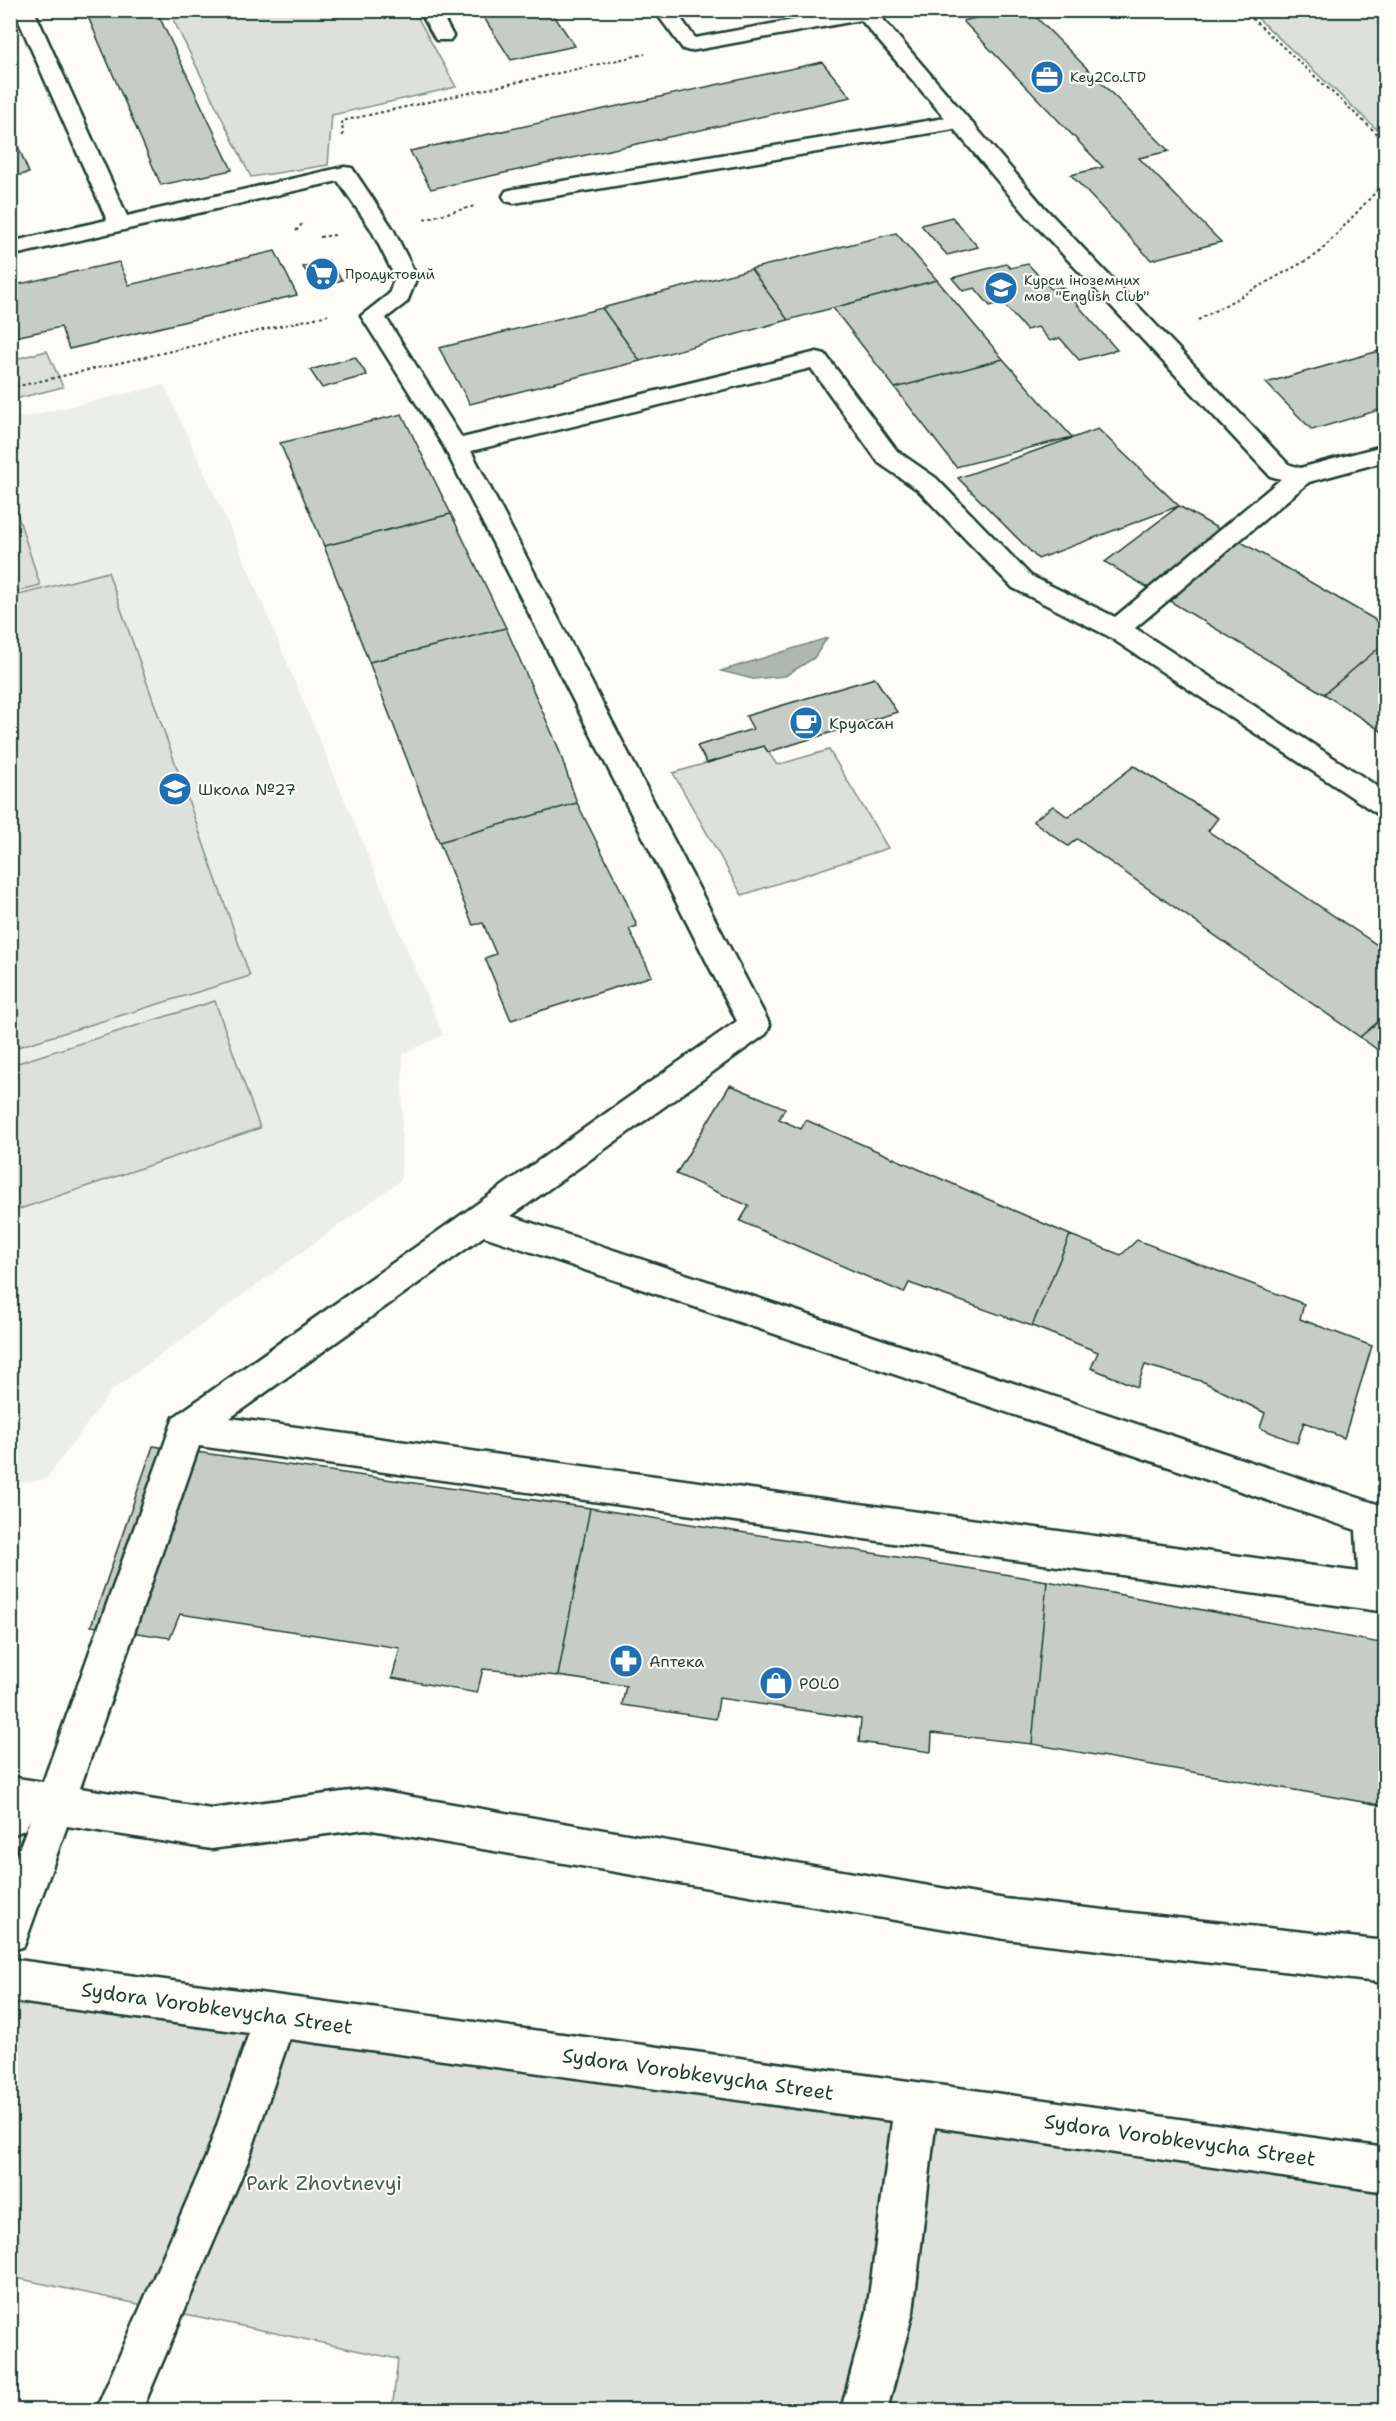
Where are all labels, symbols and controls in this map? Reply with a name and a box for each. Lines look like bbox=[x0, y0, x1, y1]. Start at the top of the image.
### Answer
office icon: Key2Co.LTD bbox=[1029, 59, 1065, 95]
place label: Key2Co.LTD bbox=[1070, 68, 1146, 86]
supermarket icon: Продуктовий bbox=[304, 256, 340, 292]
place label: Продуктовий bbox=[345, 265, 435, 283]
school or university icon: Курси іноземних мов "English Club" bbox=[983, 270, 1019, 306]
place label: Курси іноземних мов "English Club" bbox=[1024, 271, 1150, 305]
cafe icon: Круасан bbox=[788, 705, 824, 741]
place label: Круасан bbox=[829, 713, 894, 734]
school or university icon: Школа №27 bbox=[157, 771, 193, 807]
place label: Школа №27 bbox=[198, 779, 296, 800]
pharmacy icon: Аптека bbox=[608, 1643, 644, 1679]
place label: Аптека bbox=[649, 1651, 704, 1672]
shop icon: POLO bbox=[758, 1665, 794, 1701]
place label: POLO bbox=[799, 1673, 839, 1694]
street label: Sydora Vorobkevycha Street bbox=[80, 1976, 354, 2040]
street label: Sydora Vorobkevycha Street bbox=[561, 2042, 835, 2106]
street label: Sydora Vorobkevycha Street bbox=[1043, 2108, 1317, 2172]
park label: Park Zhovtnevyi bbox=[246, 2170, 402, 2196]

